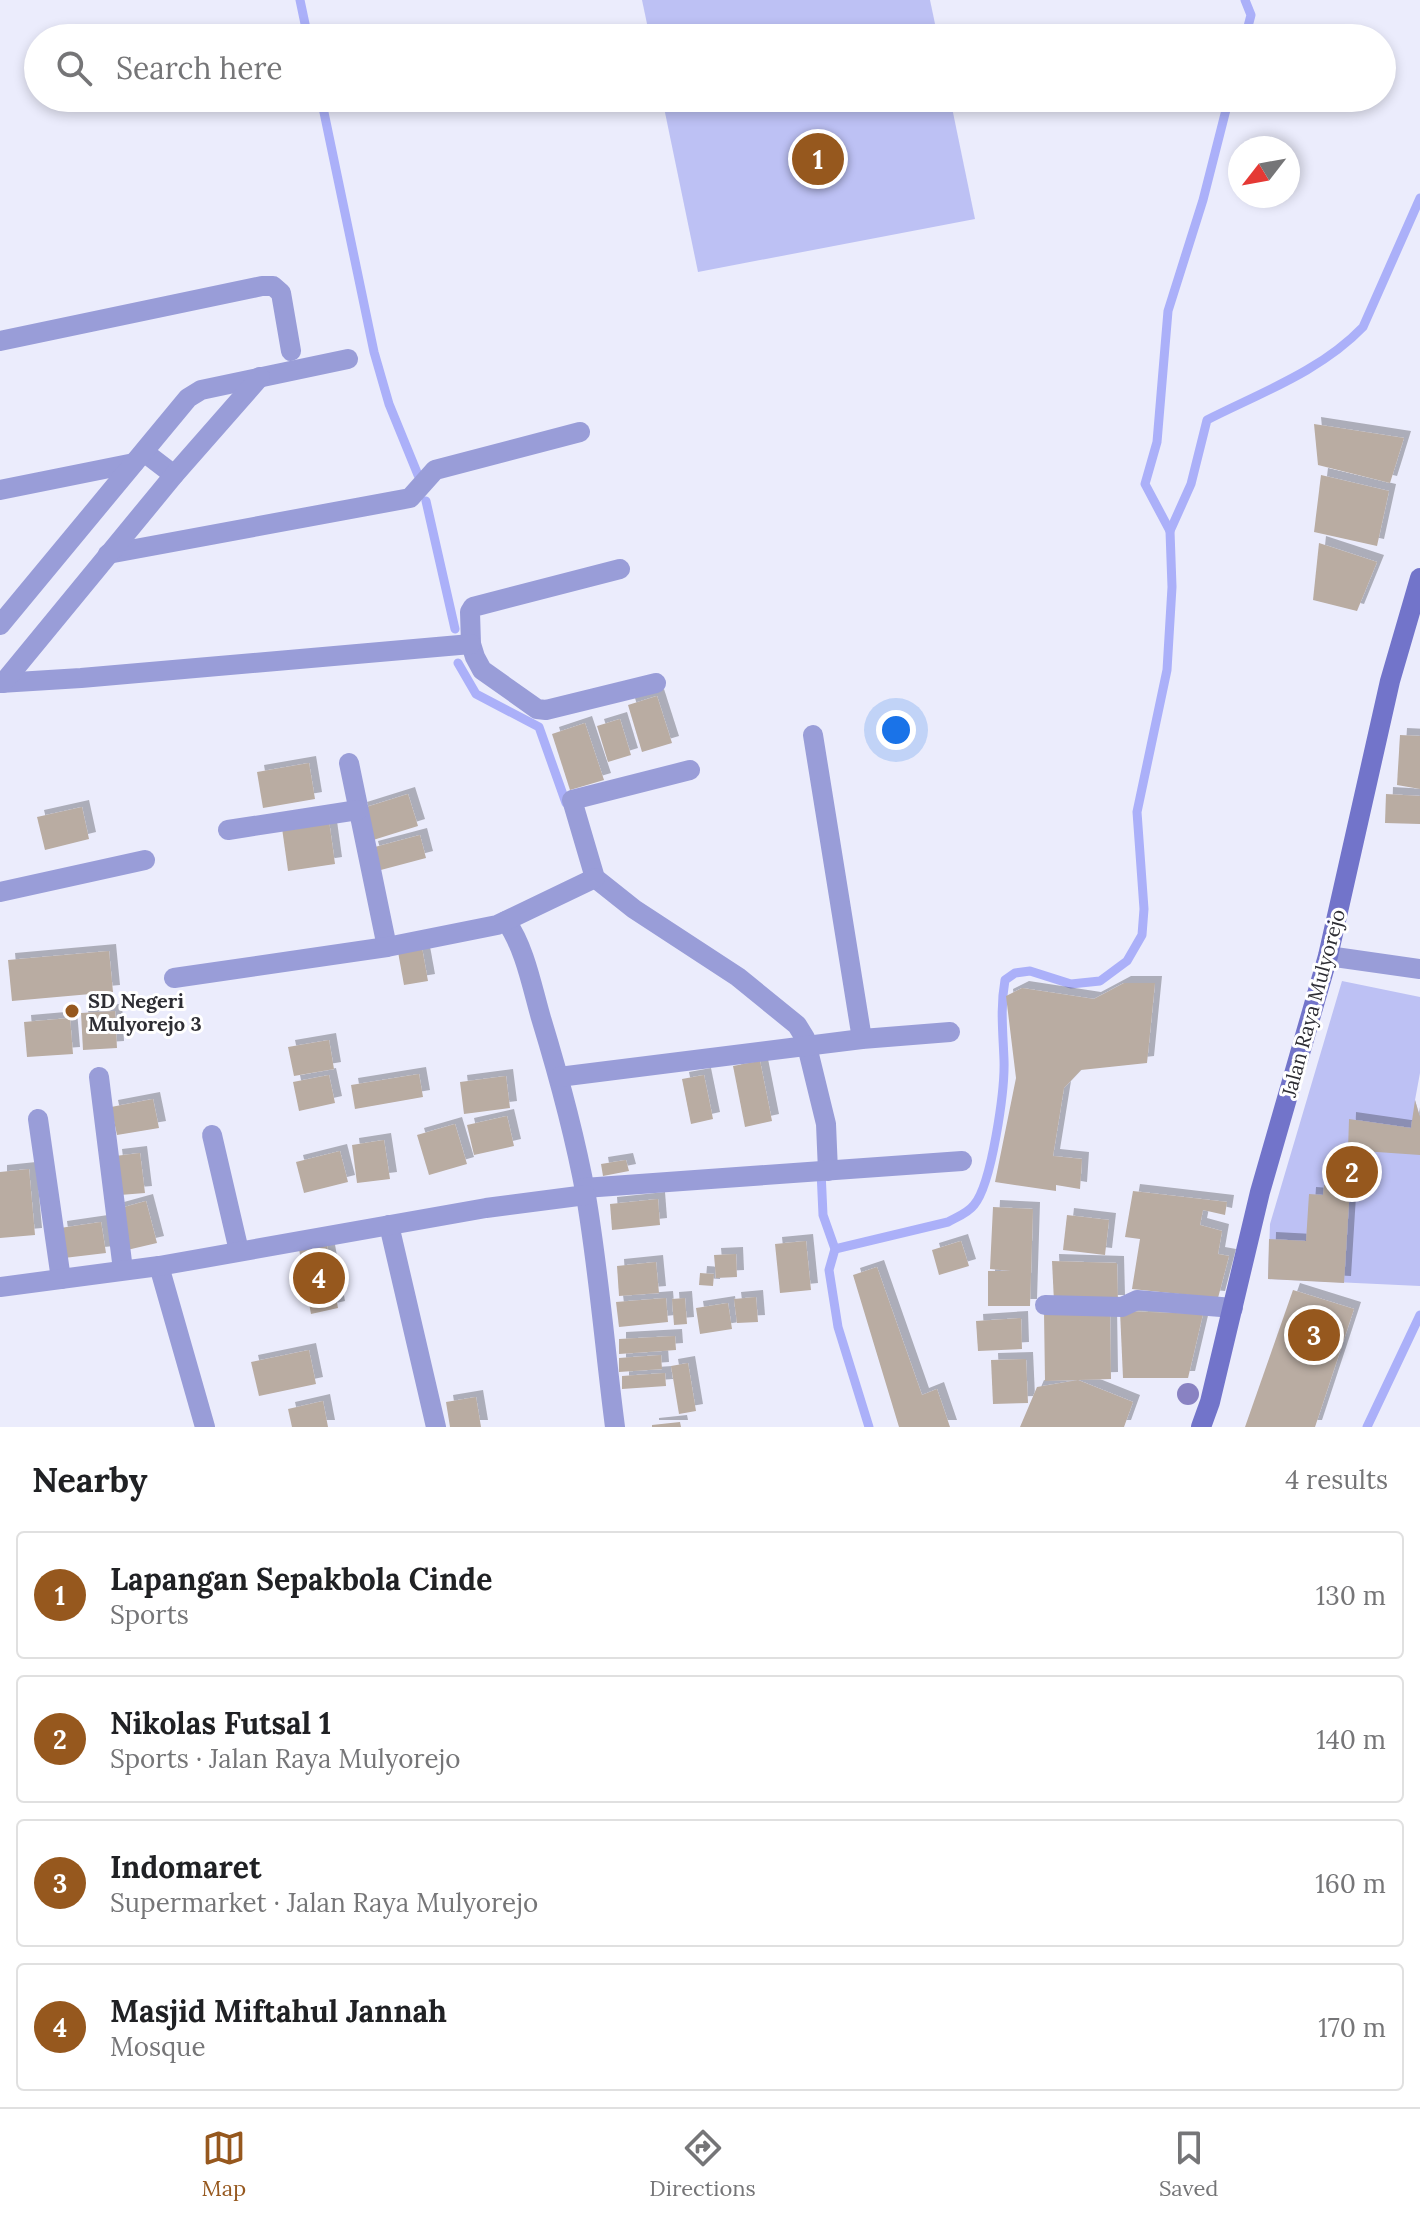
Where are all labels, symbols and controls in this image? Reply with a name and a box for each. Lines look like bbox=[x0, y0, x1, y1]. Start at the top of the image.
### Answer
search box bbox=[24, 24, 1396, 112]
icon: search bbox=[52, 46, 96, 90]
text: Search here bbox=[116, 49, 283, 87]
pin: 1 bbox=[792, 129, 844, 189]
north arrow bbox=[1228, 136, 1300, 208]
your location bbox=[876, 710, 916, 750]
street label: Jalan Raya Mulyorejo bbox=[1276, 906, 1350, 1101]
place label: SD Negeri Mulyorejo 3 bbox=[88, 988, 202, 1036]
marker: SD Negeri Mulyorejo 3 bbox=[63, 1002, 81, 1020]
pin: 2 bbox=[1326, 1142, 1378, 1202]
pin: 4 bbox=[293, 1248, 345, 1308]
pin: 3 bbox=[1288, 1305, 1340, 1365]
text: Nearby bbox=[32, 1458, 148, 1501]
text: 4 results bbox=[1285, 1463, 1388, 1496]
text: Lapangan Sepakbola Cinde bbox=[110, 1560, 492, 1598]
text: 1 bbox=[55, 1579, 65, 1612]
text: 130 m bbox=[1316, 1579, 1386, 1612]
text: Sports bbox=[110, 1598, 189, 1631]
text: Nikolas Futsal 1 bbox=[110, 1704, 331, 1742]
text: 2 bbox=[53, 1723, 67, 1756]
text: 140 m bbox=[1316, 1723, 1386, 1756]
text: Sports · Jalan Raya Mulyorejo bbox=[110, 1742, 461, 1775]
text: Indomaret bbox=[110, 1848, 261, 1886]
text: 3 bbox=[53, 1867, 67, 1900]
text: 160 m bbox=[1315, 1867, 1386, 1900]
text: Supermarket · Jalan Raya Mulyorejo bbox=[110, 1886, 538, 1919]
text: Masjid Miftahul Jannah bbox=[110, 1992, 447, 2030]
text: 4 bbox=[53, 2011, 67, 2044]
text: 170 m bbox=[1318, 2011, 1386, 2044]
text: Mosque bbox=[110, 2030, 206, 2063]
tab: Map bbox=[202, 2126, 246, 2202]
tab: Directions bbox=[649, 2126, 756, 2202]
tab: Saved bbox=[1159, 2126, 1218, 2202]

